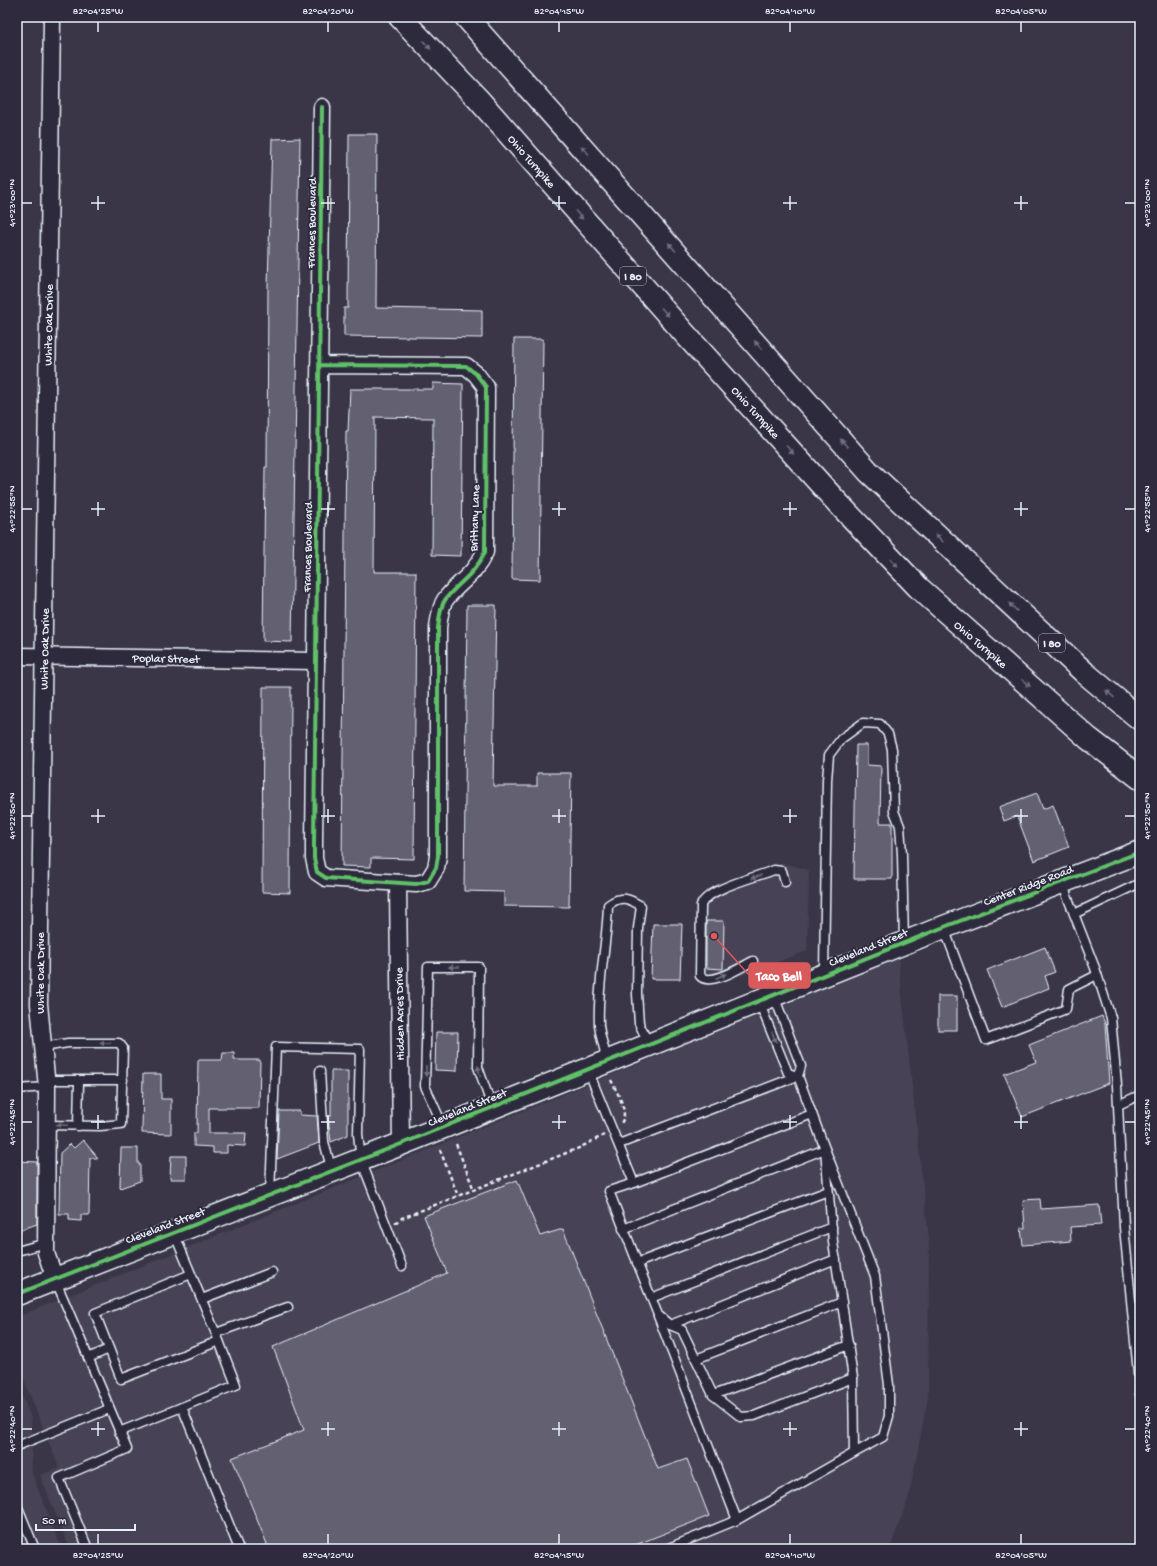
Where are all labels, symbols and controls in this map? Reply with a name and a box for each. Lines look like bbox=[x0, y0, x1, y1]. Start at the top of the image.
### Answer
text: 82°04'25"W bbox=[73, 6, 124, 18]
text: 82°04'20"W bbox=[302, 6, 354, 18]
text: 82°04'15"W bbox=[534, 6, 584, 18]
text: 82°04'10"W bbox=[765, 6, 816, 18]
text: 82°04'05"W bbox=[995, 6, 1047, 18]
one-way arrow bbox=[422, 40, 432, 50]
street label: Ohio Turnpike bbox=[504, 133, 558, 192]
one-way arrow bbox=[581, 145, 590, 156]
street label: Frances Boulevard bbox=[305, 177, 321, 269]
text: 41°23'00"N bbox=[7, 179, 19, 227]
text: 41°23'00"N bbox=[1142, 179, 1154, 227]
one-way arrow bbox=[574, 210, 584, 220]
one-way arrow bbox=[667, 242, 676, 253]
road number: I 80 bbox=[620, 267, 646, 285]
street label: White Oak Drive bbox=[42, 283, 58, 366]
one-way arrow bbox=[661, 307, 670, 317]
one-way arrow bbox=[754, 340, 763, 349]
street label: Ohio Turnpike bbox=[727, 384, 782, 443]
one-way arrow bbox=[839, 437, 848, 448]
one-way arrow bbox=[785, 445, 795, 455]
street label: Brittany Lane bbox=[468, 484, 484, 553]
text: 41°22'55"N bbox=[7, 485, 19, 532]
text: 41°22'55"N bbox=[1142, 485, 1154, 532]
street label: Frances Boulevard bbox=[301, 501, 317, 593]
one-way arrow bbox=[934, 534, 943, 543]
one-way arrow bbox=[890, 558, 899, 568]
one-way arrow bbox=[1008, 602, 1018, 612]
street label: White Oak Drive bbox=[38, 607, 54, 690]
street label: Ohio Turnpike bbox=[950, 619, 1010, 673]
road number: I 80 bbox=[1039, 634, 1065, 652]
street label: Poplar Street bbox=[131, 652, 201, 668]
one-way arrow bbox=[1020, 679, 1031, 688]
one-way arrow bbox=[1105, 689, 1115, 698]
text: 41°22'50"N bbox=[7, 792, 19, 840]
text: 41°22'50"N bbox=[1142, 792, 1154, 840]
street label: Center Ridge Road bbox=[982, 863, 1076, 910]
one-way arrow bbox=[750, 874, 762, 880]
street label: Cleveland Street bbox=[827, 926, 911, 971]
street label: White Oak Drive bbox=[35, 931, 49, 1014]
callout: Taco Bell bbox=[749, 963, 810, 988]
one-way arrow bbox=[447, 964, 460, 970]
street label: Hidden Acres Drive bbox=[393, 966, 409, 1061]
text: Taco Bell bbox=[755, 970, 802, 985]
one-way arrow bbox=[716, 973, 727, 979]
one-way arrow bbox=[771, 1032, 777, 1044]
one-way arrow bbox=[98, 1040, 111, 1046]
one-way arrow bbox=[422, 1065, 429, 1077]
one-way arrow bbox=[476, 1065, 482, 1077]
street label: Cleveland Street bbox=[426, 1086, 510, 1131]
text: 41°22'45"N bbox=[7, 1098, 19, 1145]
text: 41°22'45"N bbox=[1142, 1098, 1154, 1145]
one-way arrow bbox=[55, 1122, 68, 1128]
street label: Cleveland Street bbox=[124, 1205, 208, 1248]
text: 41°22'40"N bbox=[7, 1405, 19, 1452]
text: 41°22'40"N bbox=[1142, 1405, 1154, 1452]
scale bar bbox=[36, 1506, 135, 1532]
text: 50 m bbox=[42, 1515, 67, 1529]
text: 82°04'25"W bbox=[73, 1550, 124, 1562]
text: 82°04'20"W bbox=[302, 1550, 354, 1562]
text: 82°04'15"W bbox=[534, 1550, 584, 1562]
text: 82°04'10"W bbox=[765, 1550, 816, 1562]
text: 82°04'05"W bbox=[995, 1550, 1047, 1562]

